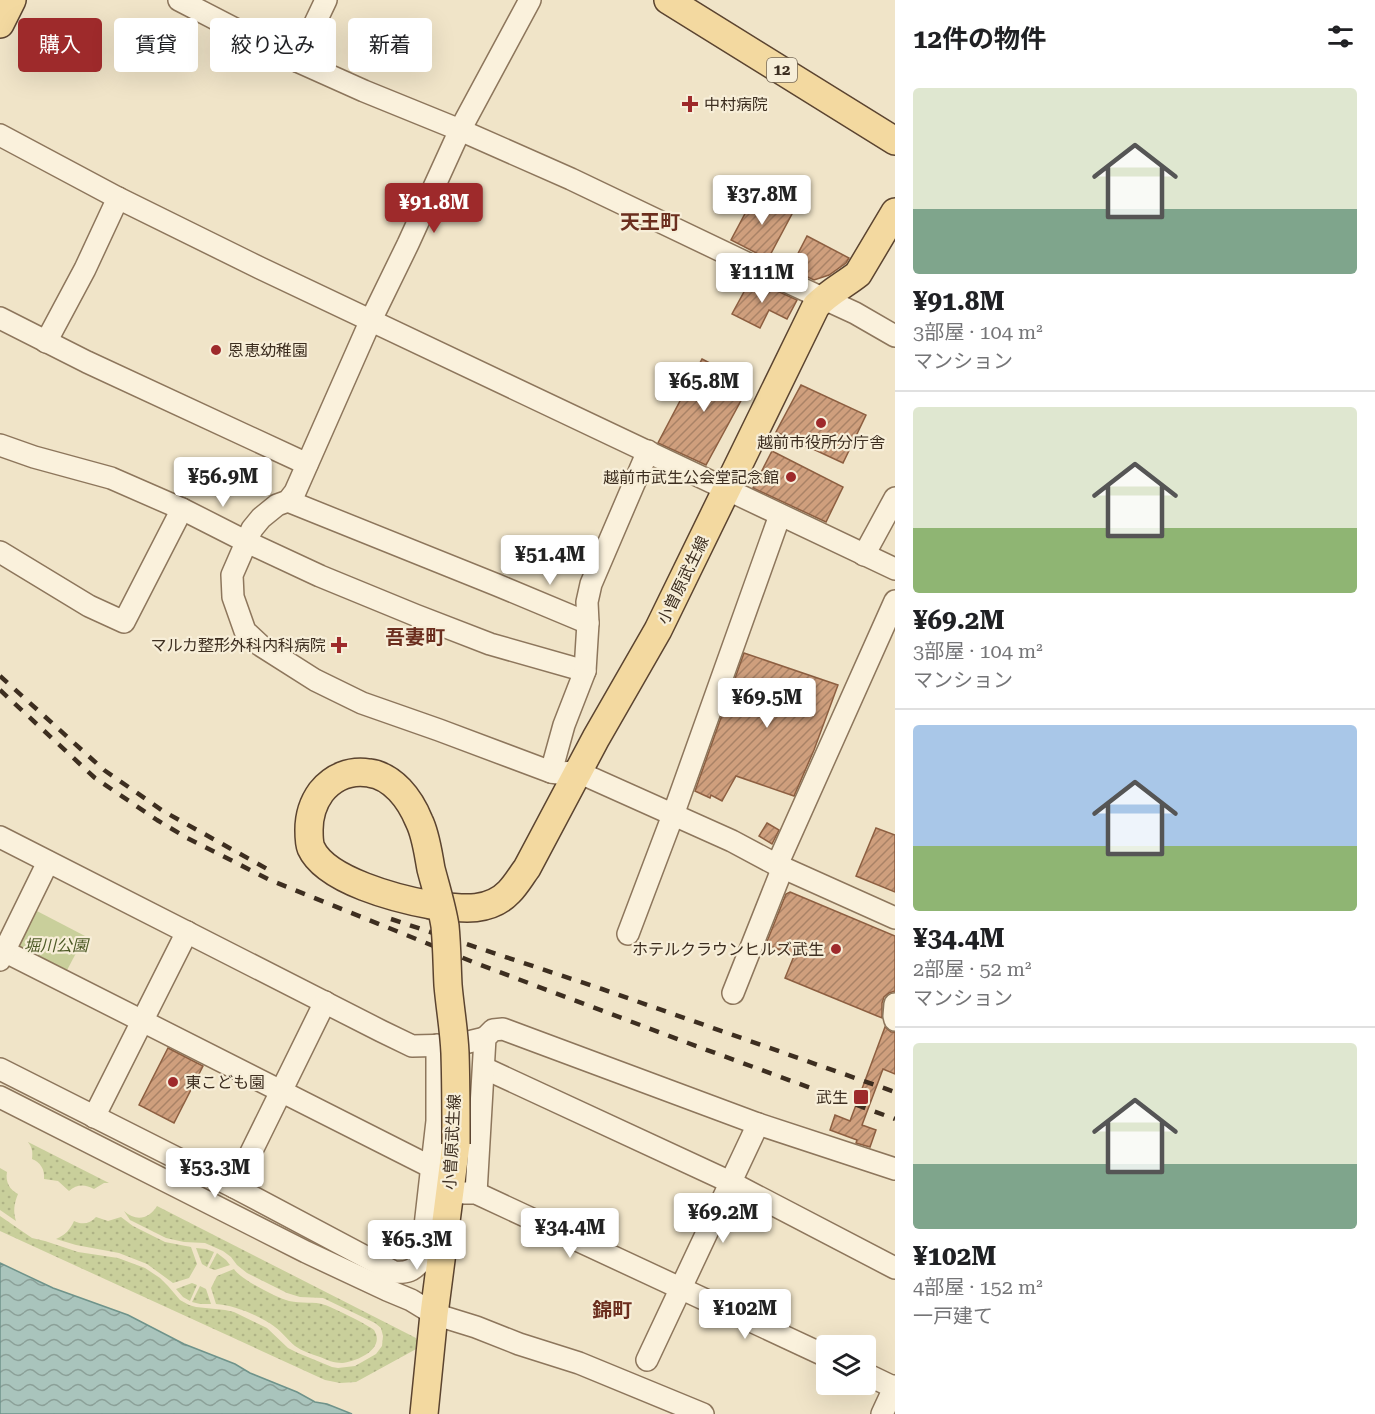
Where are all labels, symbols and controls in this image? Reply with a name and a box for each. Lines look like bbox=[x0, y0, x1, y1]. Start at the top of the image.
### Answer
chip: 購入 bbox=[18, 18, 102, 72]
chip: 賃貸 bbox=[114, 18, 198, 72]
chip: 絞り込み bbox=[210, 18, 336, 72]
chip: 新着 bbox=[348, 18, 432, 72]
icon: filters bbox=[1324, 20, 1357, 53]
text: 12件の物件 bbox=[913, 24, 1046, 54]
road number: 12 bbox=[767, 58, 797, 82]
marker: 中村病院 bbox=[681, 95, 699, 113]
place label: 中村病院 bbox=[704, 95, 768, 114]
icon: home bbox=[1081, 127, 1189, 235]
pin: ¥37.8M bbox=[713, 175, 811, 226]
text: ¥37.8M bbox=[727, 182, 797, 206]
pin: ¥91.8M bbox=[385, 183, 483, 234]
text: ¥91.8M bbox=[399, 190, 469, 214]
district label: 天王町 bbox=[620, 210, 680, 234]
pin: ¥111M bbox=[720, 253, 804, 304]
text: ¥111M bbox=[730, 260, 794, 284]
text: ¥91.8M bbox=[913, 286, 1005, 316]
text: 3部屋 · 104 m² bbox=[913, 320, 1043, 344]
place label: 恩恵幼稚園 bbox=[228, 341, 308, 360]
marker: 恩恵幼稚園 bbox=[209, 343, 223, 357]
text: マンション bbox=[913, 349, 1013, 373]
pin: ¥65.8M bbox=[655, 362, 753, 413]
text: ¥65.8M bbox=[669, 369, 739, 393]
marker: 越前市役所分庁舎 bbox=[814, 416, 828, 430]
place label: 越前市役所分庁舎 bbox=[757, 433, 885, 452]
icon: home bbox=[1081, 446, 1189, 554]
pin: ¥56.9M bbox=[174, 457, 272, 508]
text: ¥56.9M bbox=[188, 464, 258, 488]
place label: 越前市武生公会堂記念館 bbox=[603, 468, 779, 487]
marker: 越前市武生公会堂記念館 bbox=[784, 470, 798, 484]
street label: 小曽原武生線 bbox=[653, 533, 713, 627]
pin: ¥51.4M bbox=[501, 535, 599, 586]
text: ¥51.4M bbox=[515, 542, 585, 566]
text: ¥69.2M bbox=[913, 605, 1005, 635]
district label: 吾妻町 bbox=[385, 625, 445, 649]
place label: マルカ整形外科内科病院 bbox=[150, 636, 326, 655]
marker: マルカ整形外科内科病院 bbox=[330, 636, 348, 654]
text: 3部屋 · 104 m² bbox=[913, 639, 1043, 663]
text: マンション bbox=[913, 668, 1013, 692]
pin: ¥69.5M bbox=[718, 678, 816, 729]
text: ¥69.5M bbox=[732, 685, 802, 709]
icon: home bbox=[1081, 764, 1189, 872]
text: ¥34.4M bbox=[913, 923, 1005, 953]
park label: 堀川公園 bbox=[24, 936, 90, 955]
place label: ホテルクラウンヒルズ武生 bbox=[632, 940, 824, 959]
marker: ホテルクラウンヒルズ武生 bbox=[829, 942, 843, 956]
text: 2部屋 · 52 m² bbox=[913, 957, 1032, 981]
text: マンション bbox=[913, 986, 1013, 1010]
place label: 東こども園 bbox=[185, 1073, 265, 1092]
marker: 東こども園 bbox=[166, 1075, 180, 1089]
icon: home bbox=[1081, 1082, 1189, 1190]
place label: 武生 bbox=[816, 1088, 848, 1107]
marker: 武生 bbox=[852, 1088, 870, 1106]
street label: 小曽原武生線 bbox=[440, 1094, 464, 1190]
pin: ¥53.3M bbox=[166, 1148, 264, 1199]
text: ¥53.3M bbox=[180, 1155, 250, 1179]
pin: ¥69.2M bbox=[674, 1193, 772, 1244]
text: ¥69.2M bbox=[688, 1200, 758, 1224]
pin: ¥34.4M bbox=[521, 1208, 619, 1259]
text: ¥34.4M bbox=[535, 1215, 605, 1239]
pin: ¥65.3M bbox=[368, 1220, 466, 1271]
text: ¥65.3M bbox=[382, 1227, 452, 1251]
text: ¥102M bbox=[913, 1241, 996, 1271]
text: 4部屋 · 152 m² bbox=[913, 1275, 1043, 1299]
pin: ¥102M bbox=[703, 1289, 787, 1340]
text: ¥102M bbox=[713, 1296, 777, 1320]
district label: 錦町 bbox=[592, 1298, 632, 1322]
text: 一戸建て bbox=[913, 1304, 993, 1328]
map controls bbox=[816, 1335, 876, 1395]
button: layers bbox=[816, 1335, 876, 1395]

